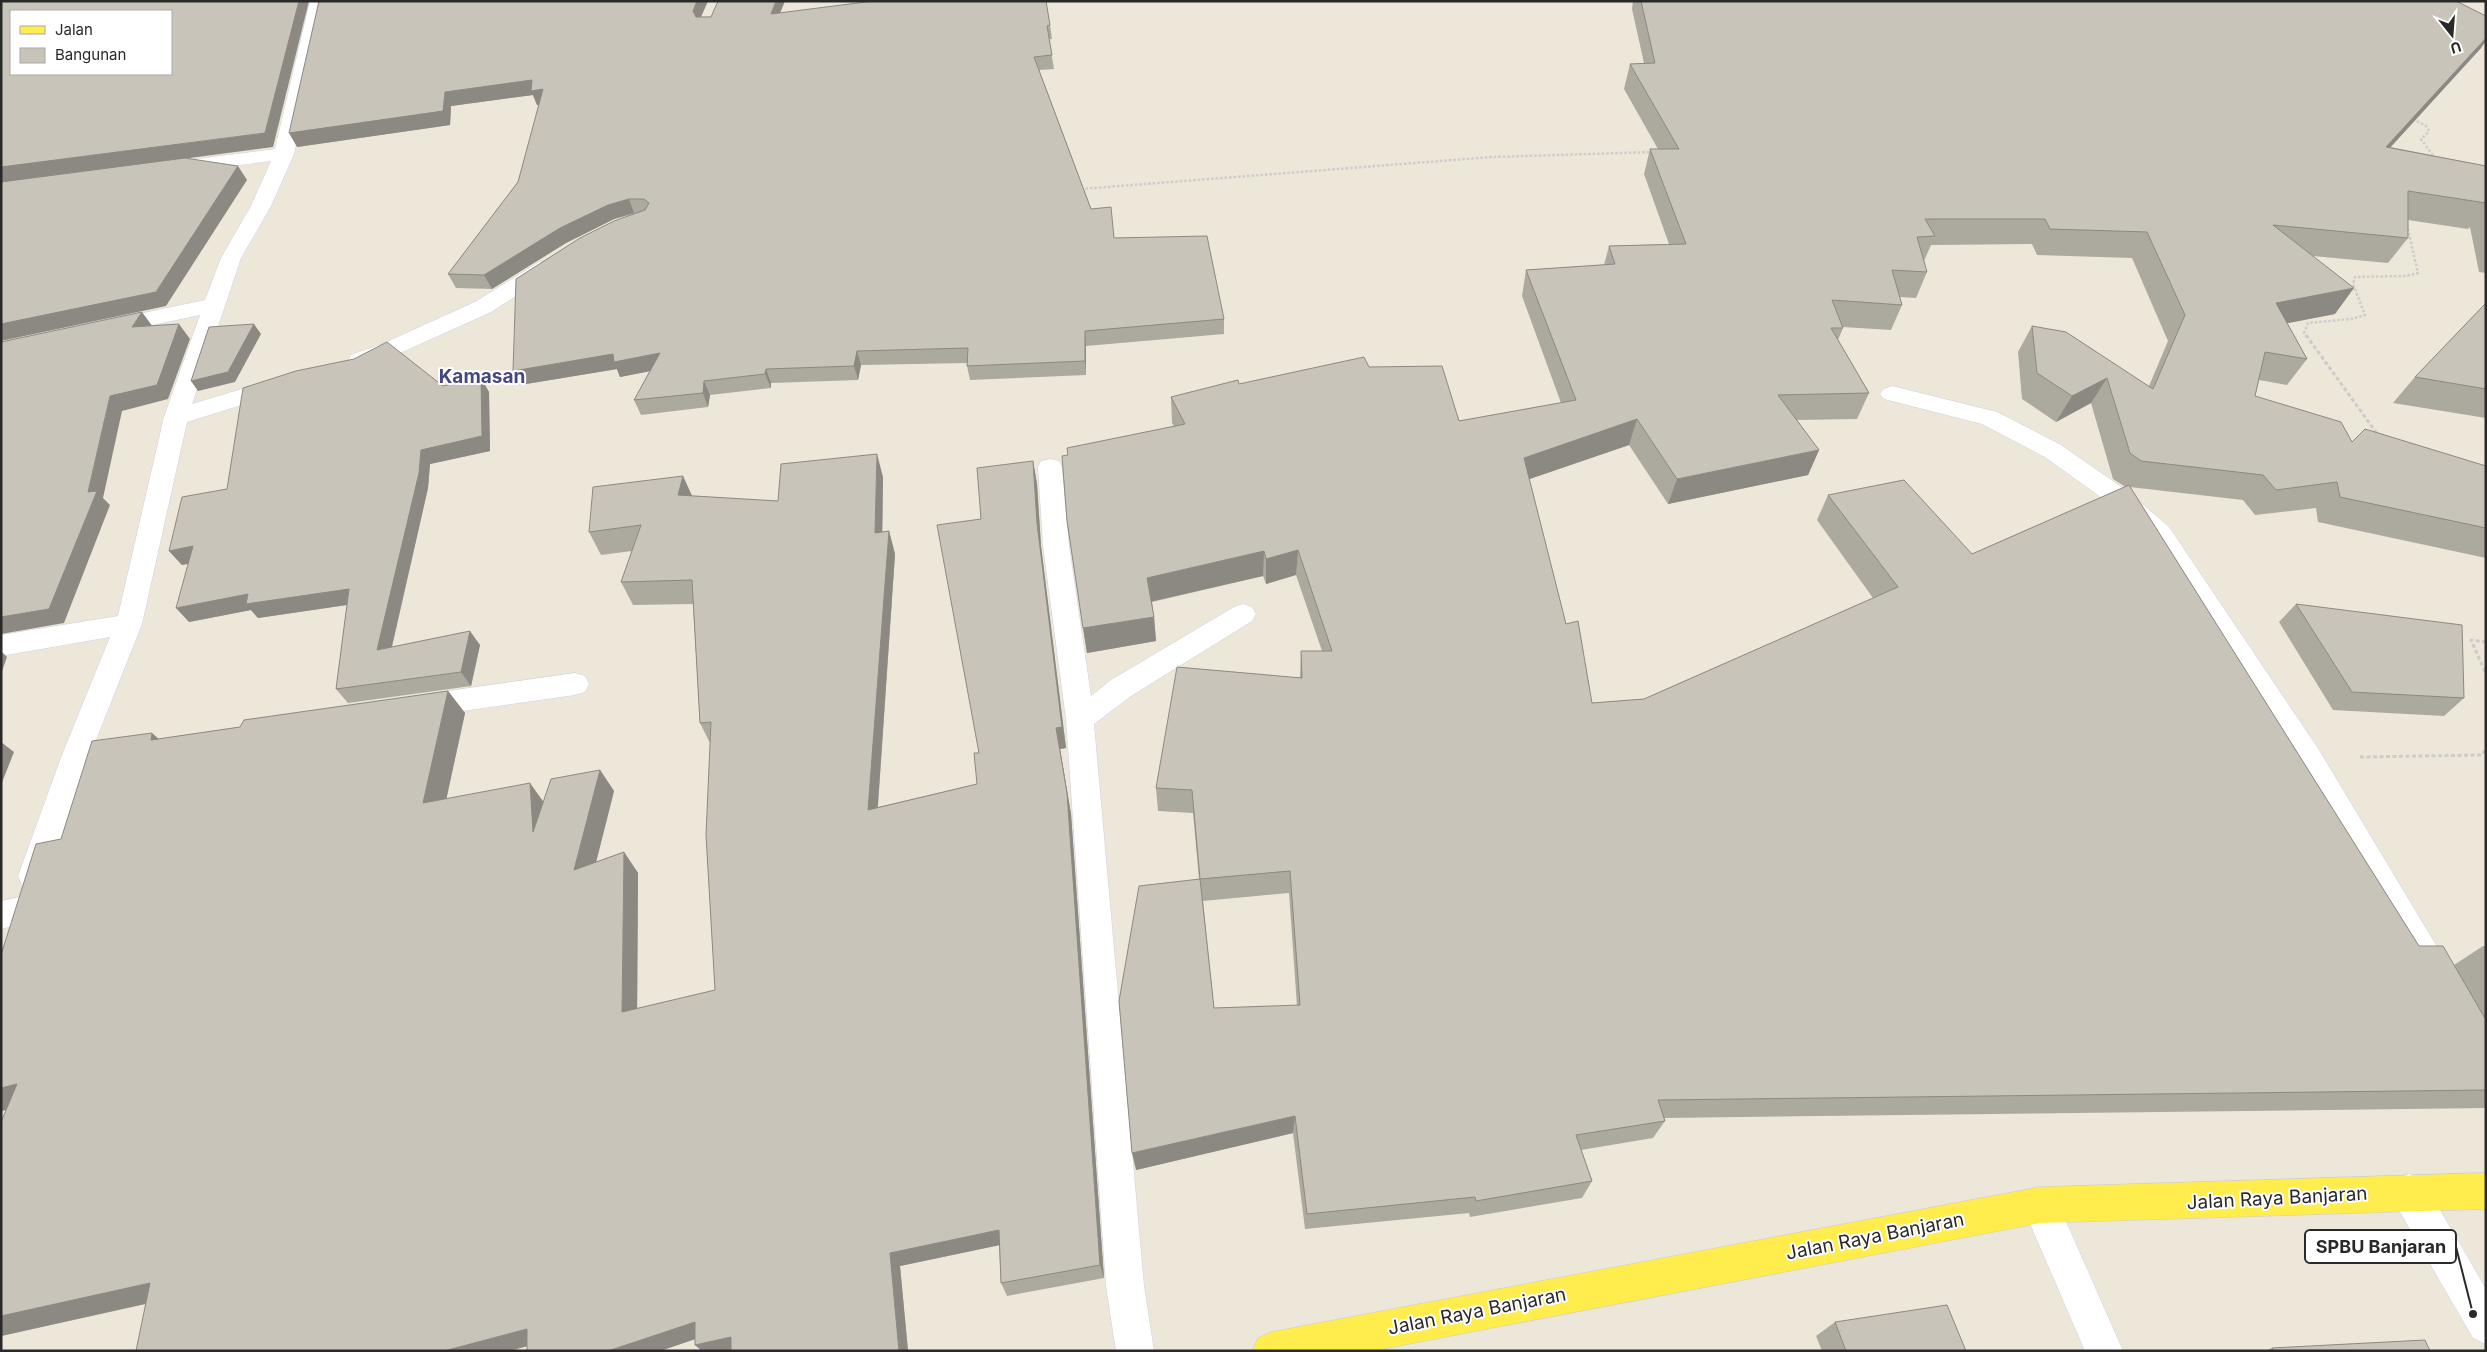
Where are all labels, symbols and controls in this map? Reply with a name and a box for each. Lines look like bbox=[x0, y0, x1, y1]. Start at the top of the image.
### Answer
legend bbox=[10, 10, 172, 75]
north arrow bbox=[2427, 10, 2477, 60]
text: Jalan bbox=[55, 20, 93, 39]
text: U bbox=[2449, 38, 2463, 58]
text: Bangunan bbox=[55, 45, 126, 64]
district label: Kamasan bbox=[439, 365, 525, 388]
street label: Jalan Raya Banjaran bbox=[2186, 1182, 2368, 1214]
street label: Jalan Raya Banjaran bbox=[1784, 1207, 1966, 1265]
callout: SPBU Banjaran bbox=[2305, 1230, 2456, 1263]
text: SPBU Banjaran bbox=[2316, 1236, 2446, 1257]
street label: Jalan Raya Banjaran bbox=[1386, 1282, 1568, 1340]

